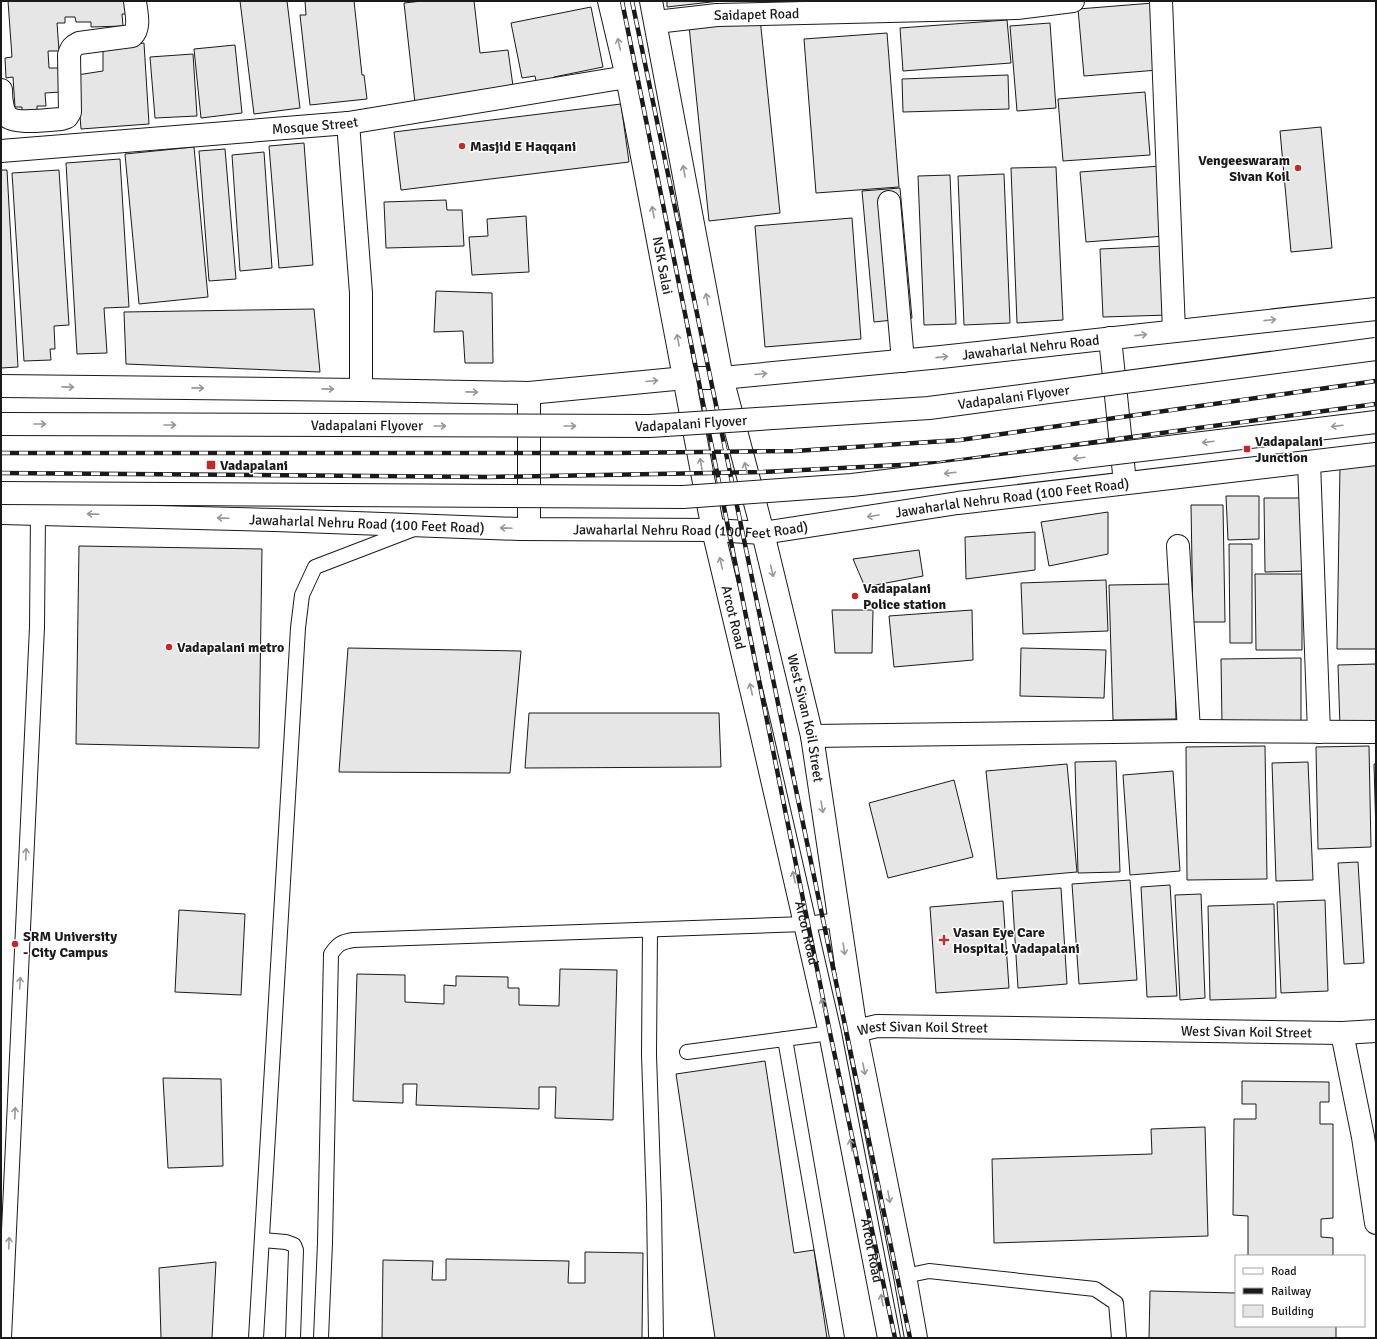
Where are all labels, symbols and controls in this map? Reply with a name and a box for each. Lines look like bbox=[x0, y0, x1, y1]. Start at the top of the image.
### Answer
street label: Saidapet Road bbox=[714, 5, 800, 24]
one-way arrow bbox=[615, 37, 622, 50]
street label: Mosque Street bbox=[271, 113, 359, 138]
place label: Masjid E Haqqani bbox=[470, 138, 576, 155]
marker: Masjid E Haqqani bbox=[457, 141, 467, 151]
place label: Vengeeswaram Sivan Koil bbox=[1198, 152, 1291, 185]
marker: Vengeeswaram Sivan Koil bbox=[1293, 163, 1303, 173]
one-way arrow bbox=[679, 165, 687, 178]
one-way arrow bbox=[649, 206, 657, 219]
street label: NSK Salai bbox=[648, 235, 676, 296]
one-way arrow bbox=[703, 292, 711, 305]
one-way arrow bbox=[1263, 317, 1276, 324]
one-way arrow bbox=[1134, 331, 1147, 338]
street label: Jawaharlal Nehru Road bbox=[961, 332, 1100, 364]
one-way arrow bbox=[673, 334, 681, 347]
one-way arrow bbox=[935, 353, 948, 361]
one-way arrow bbox=[754, 371, 767, 378]
one-way arrow bbox=[645, 377, 658, 385]
street label: Vadapalani Flyover bbox=[957, 381, 1071, 413]
one-way arrow bbox=[61, 383, 74, 391]
one-way arrow bbox=[191, 384, 204, 392]
one-way arrow bbox=[321, 385, 334, 393]
one-way arrow bbox=[465, 388, 478, 396]
street label: Vadapalani Flyover bbox=[635, 412, 748, 435]
street label: Vadapalani Flyover bbox=[311, 417, 424, 434]
one-way arrow bbox=[33, 420, 46, 428]
one-way arrow bbox=[163, 421, 176, 429]
one-way arrow bbox=[433, 422, 446, 430]
one-way arrow bbox=[563, 422, 576, 430]
one-way arrow bbox=[1331, 422, 1344, 430]
place label: Vadapalani Junction bbox=[1255, 433, 1323, 466]
one-way arrow bbox=[1202, 438, 1215, 446]
marker: Vadapalani Junction bbox=[1242, 444, 1252, 454]
one-way arrow bbox=[1073, 454, 1086, 461]
place label: Vadapalani bbox=[220, 457, 288, 474]
one-way arrow bbox=[697, 458, 705, 471]
marker: Vadapalani bbox=[205, 459, 217, 471]
one-way arrow bbox=[742, 462, 749, 475]
one-way arrow bbox=[944, 469, 957, 477]
street label: Jawaharlal Nehru Road (100 Feet Road) bbox=[894, 475, 1130, 522]
one-way arrow bbox=[87, 511, 100, 518]
street label: Jawaharlal Nehru Road (100 Feet Road) bbox=[249, 511, 485, 537]
one-way arrow bbox=[867, 512, 880, 520]
one-way arrow bbox=[217, 514, 230, 522]
street label: Jawaharlal Nehru Road (100 Feet Road) bbox=[573, 518, 809, 542]
one-way arrow bbox=[500, 524, 513, 532]
one-way arrow bbox=[717, 557, 725, 570]
one-way arrow bbox=[769, 564, 777, 577]
place label: Vadapalani Police station bbox=[863, 580, 946, 613]
street label: Arcot Road bbox=[718, 584, 749, 651]
marker: Vadapalani Police station bbox=[850, 591, 860, 601]
place label: Vadapalani metro bbox=[177, 639, 284, 656]
marker: Vadapalani metro bbox=[164, 642, 174, 652]
street label: West Sivan Koil Street bbox=[783, 652, 827, 784]
one-way arrow bbox=[747, 683, 755, 696]
one-way arrow bbox=[819, 800, 827, 813]
one-way arrow bbox=[23, 847, 30, 860]
one-way arrow bbox=[790, 871, 798, 884]
street label: Arcot Road bbox=[791, 899, 822, 967]
place label: Vasan Eye Care Hospital, Vadapalani bbox=[953, 924, 1080, 957]
place label: SRM University - City Campus bbox=[23, 928, 117, 961]
marker: Vasan Eye Care Hospital, Vadapalani bbox=[938, 934, 950, 946]
marker: SRM University - City Campus bbox=[10, 939, 20, 949]
one-way arrow bbox=[840, 943, 848, 956]
one-way arrow bbox=[17, 977, 24, 990]
one-way arrow bbox=[819, 997, 827, 1010]
street label: West Sivan Koil Street bbox=[856, 1018, 988, 1039]
street label: West Sivan Koil Street bbox=[1181, 1023, 1312, 1042]
one-way arrow bbox=[860, 1062, 868, 1075]
one-way arrow bbox=[11, 1107, 18, 1120]
one-way arrow bbox=[847, 1139, 855, 1152]
one-way arrow bbox=[885, 1190, 893, 1203]
street label: Arcot Road bbox=[857, 1217, 886, 1284]
one-way arrow bbox=[5, 1237, 12, 1250]
legend bbox=[1235, 1255, 1365, 1327]
text: Road bbox=[1271, 1264, 1297, 1279]
text: Railway bbox=[1271, 1284, 1311, 1299]
one-way arrow bbox=[878, 1294, 886, 1307]
text: Building bbox=[1271, 1304, 1314, 1319]

